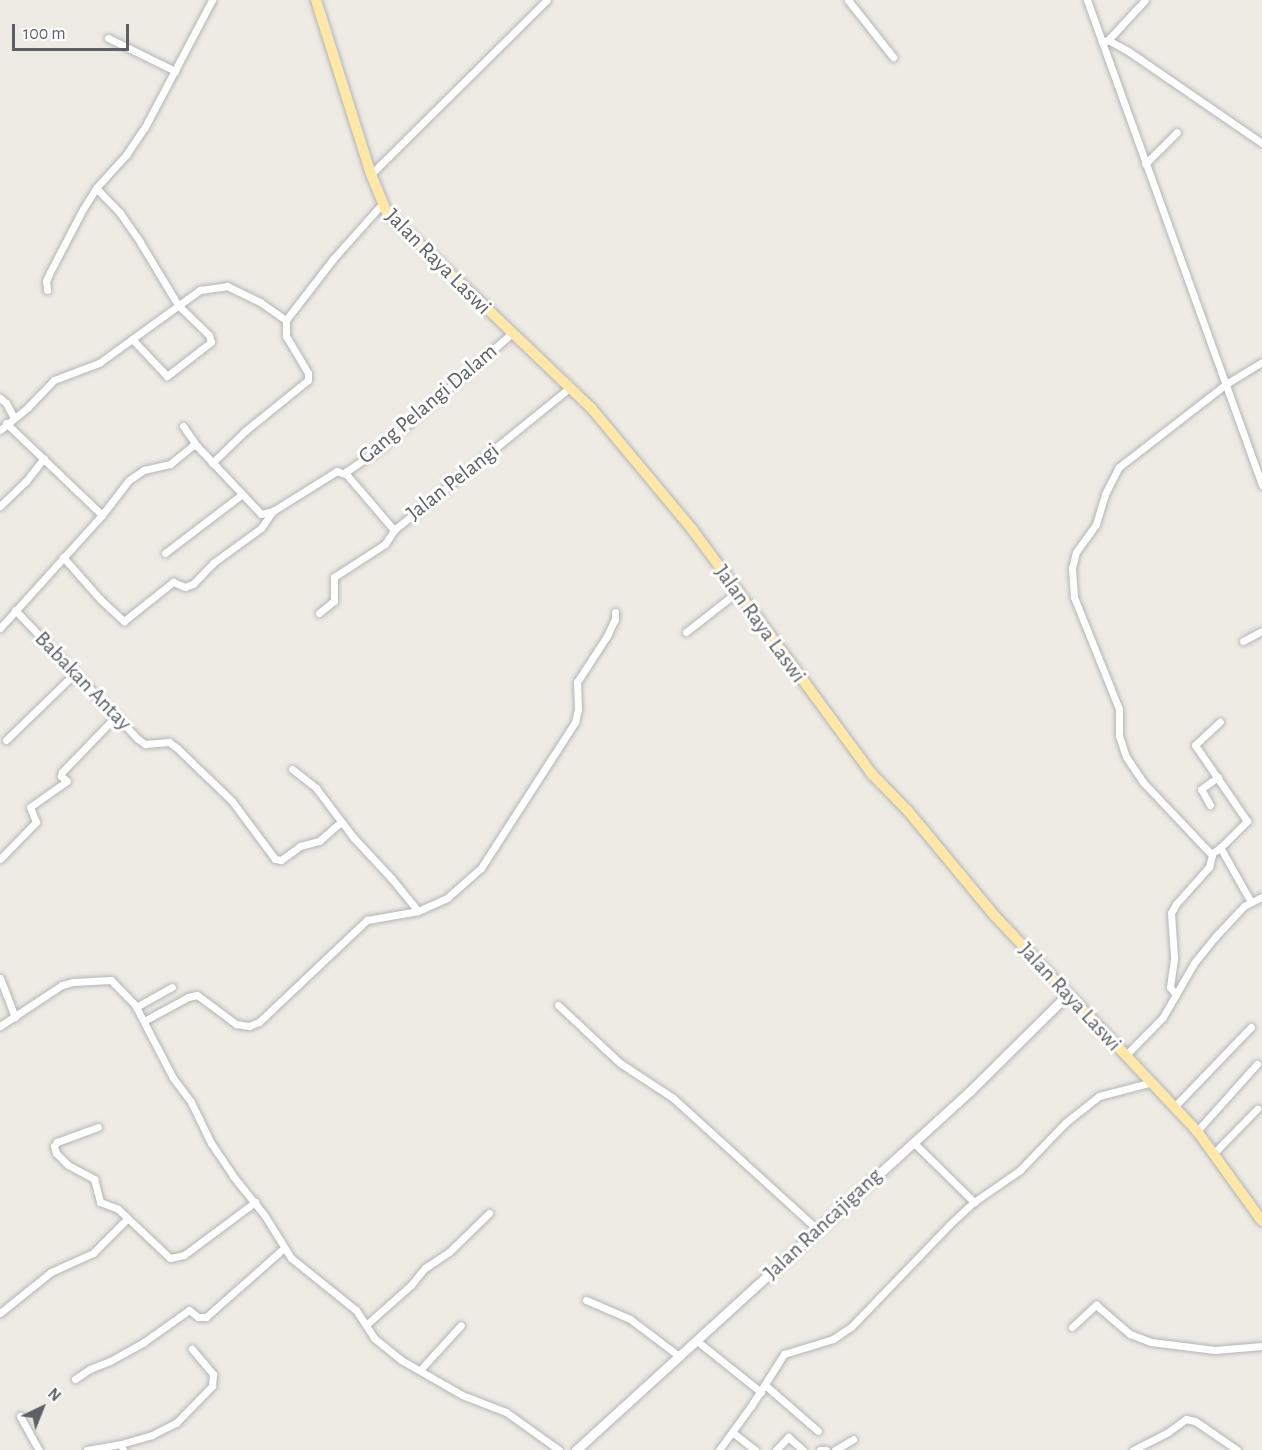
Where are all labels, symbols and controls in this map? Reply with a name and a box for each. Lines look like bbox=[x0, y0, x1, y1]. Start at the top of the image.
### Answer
scale bar bbox=[15, 12, 132, 50]
text: 100 m bbox=[23, 25, 66, 43]
street label: Jalan Raya Laswi bbox=[380, 204, 496, 320]
street label: Gang Pelangi Dalam bbox=[353, 338, 503, 470]
street label: Jalan Pelangi bbox=[401, 438, 505, 526]
street label: Jalan Raya Laswi bbox=[708, 560, 812, 688]
street label: Babakan Antay bbox=[29, 626, 137, 736]
street label: Jalan Raya Laswi bbox=[1013, 937, 1127, 1057]
street label: Jalan Rancajigang bbox=[758, 1163, 888, 1285]
north arrow bbox=[12, 1378, 72, 1438]
text: N bbox=[45, 1385, 64, 1404]

